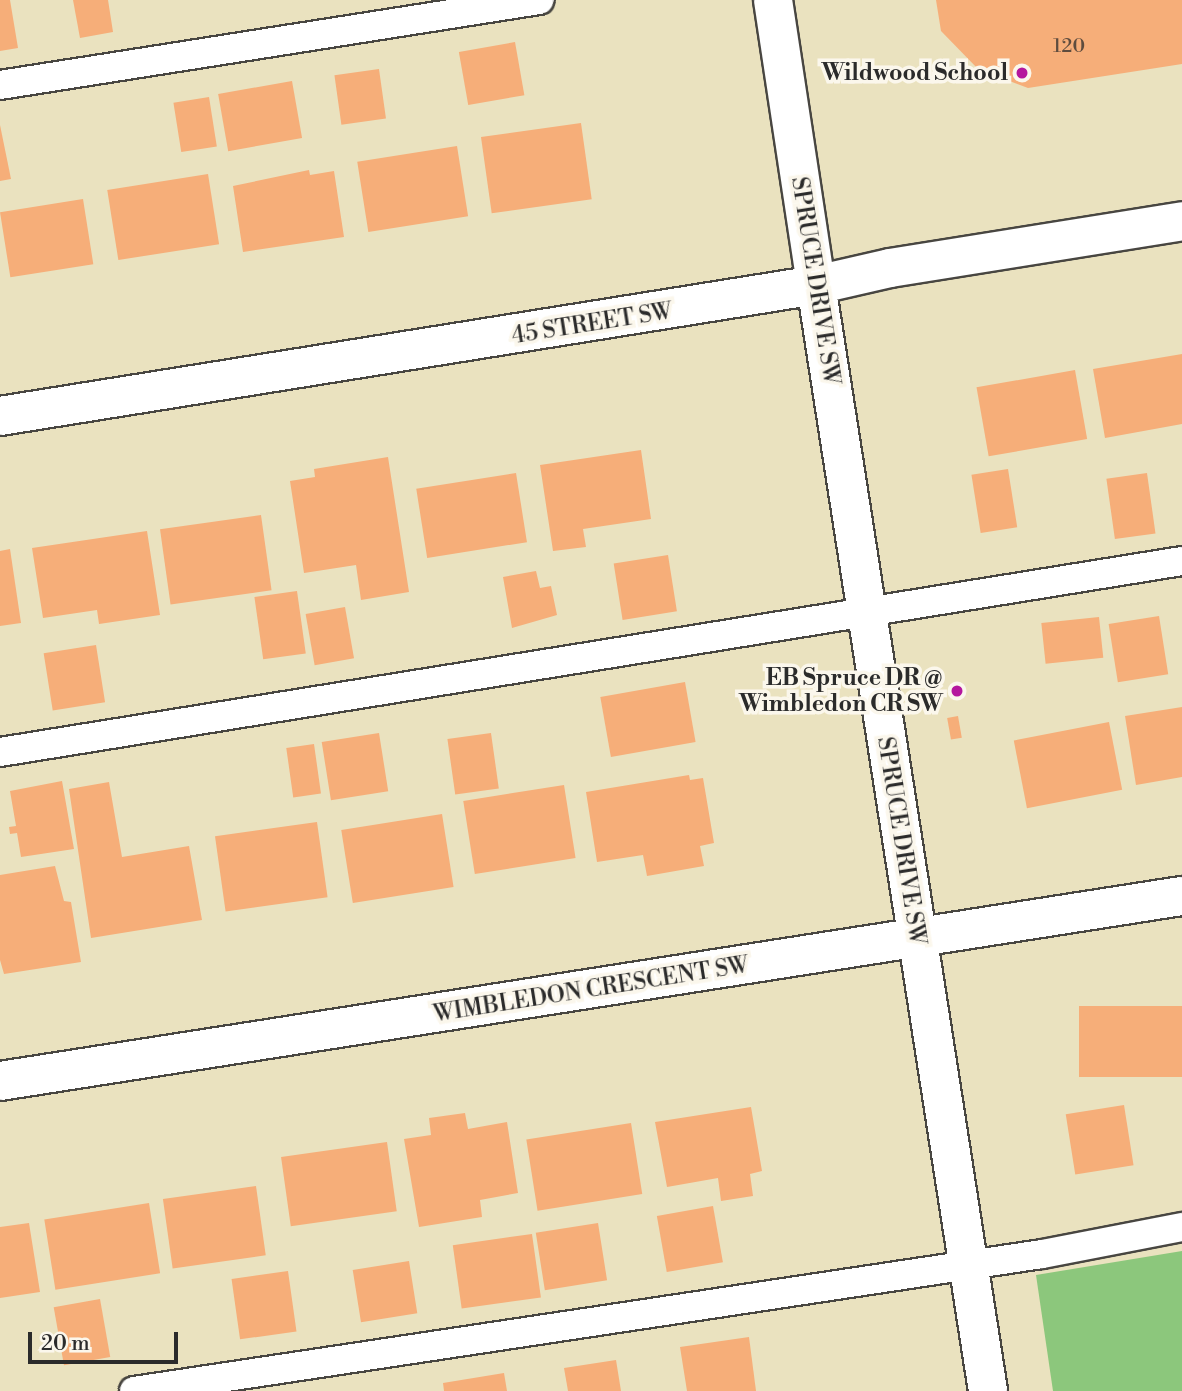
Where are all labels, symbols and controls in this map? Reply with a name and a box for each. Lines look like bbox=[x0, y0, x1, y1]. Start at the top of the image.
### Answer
house number: 120 bbox=[1053, 36, 1085, 58]
place label: Wildwood School bbox=[822, 59, 1008, 87]
marker: Wildwood School bbox=[1014, 65, 1030, 81]
street label: SPRUCE DRIVE SW bbox=[785, 175, 845, 387]
street label: 45 STREET SW bbox=[510, 298, 674, 350]
place label: EB Spruce DR @ Wimbledon CR SW bbox=[739, 664, 943, 718]
marker: EB Spruce DR @ Wimbledon CR SW bbox=[949, 683, 965, 699]
street label: SPRUCE DRIVE SW bbox=[871, 735, 931, 947]
street label: WIMBLEDON CRESCENT SW bbox=[431, 951, 751, 1029]
scale bar bbox=[32, 1318, 182, 1362]
text: 20 m bbox=[41, 1331, 90, 1357]

